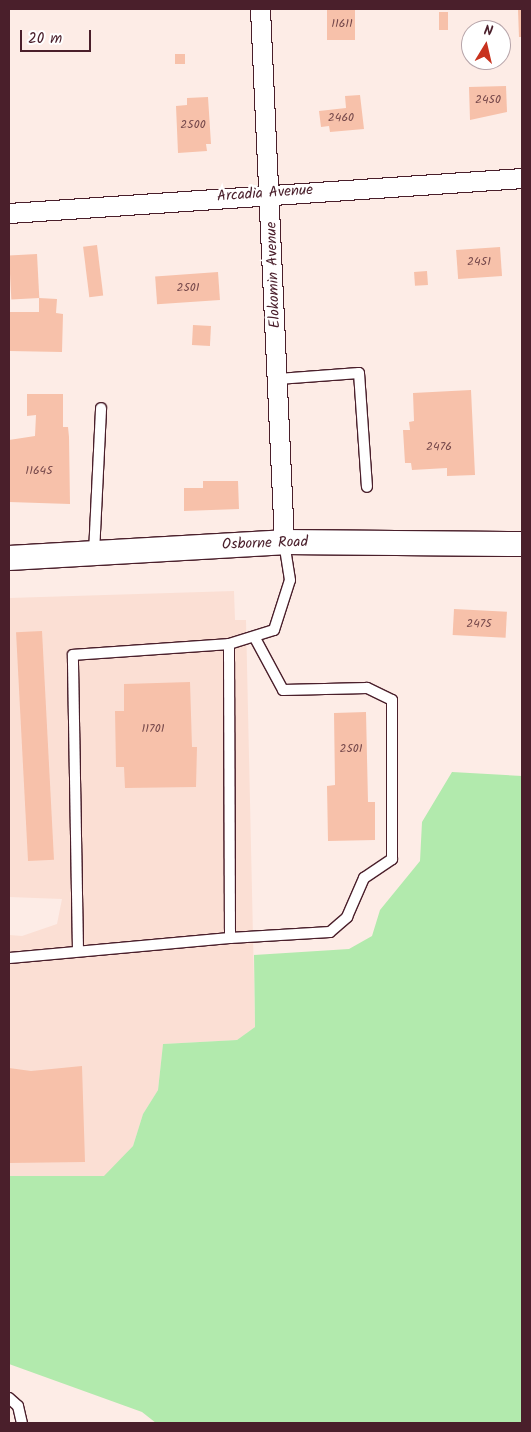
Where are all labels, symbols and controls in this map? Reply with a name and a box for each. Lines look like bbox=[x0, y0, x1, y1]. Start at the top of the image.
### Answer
house number: 11611 bbox=[331, 17, 353, 31]
scale bar bbox=[22, 20, 94, 52]
north arrow bbox=[461, 20, 511, 70]
text: N bbox=[482, 20, 494, 43]
text: 20 m bbox=[28, 27, 62, 51]
house number: 2450 bbox=[475, 93, 501, 107]
house number: 2460 bbox=[328, 111, 354, 125]
house number: 2500 bbox=[180, 118, 206, 132]
street label: Arcadia Avenue bbox=[216, 182, 314, 206]
street label: Elokomin Avenue bbox=[263, 221, 285, 329]
house number: 2451 bbox=[467, 255, 491, 269]
house number: 2501 bbox=[176, 281, 200, 295]
house number: 2476 bbox=[426, 440, 452, 454]
house number: 11645 bbox=[25, 464, 53, 478]
street label: Osborne Road bbox=[222, 534, 308, 554]
house number: 2475 bbox=[466, 617, 492, 631]
house number: 11701 bbox=[142, 722, 164, 736]
house number: 2501 bbox=[339, 742, 363, 756]

